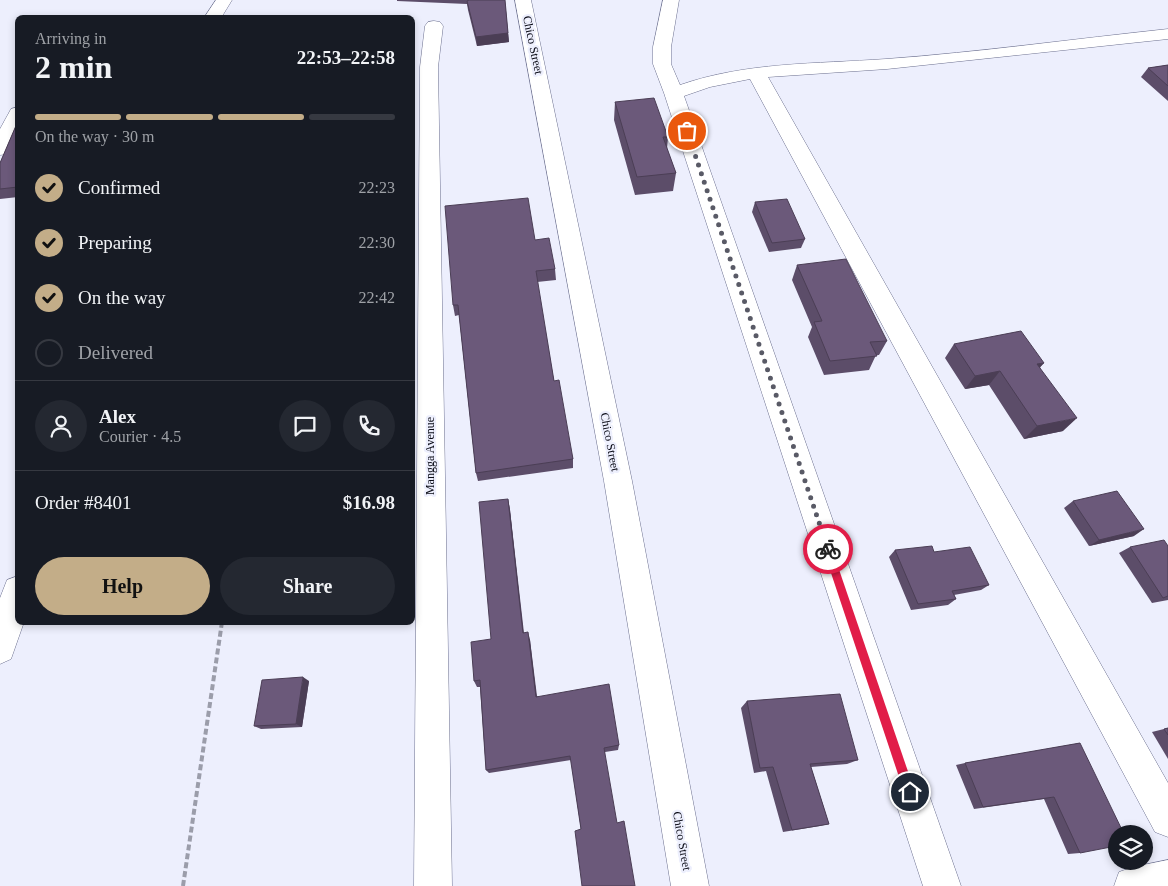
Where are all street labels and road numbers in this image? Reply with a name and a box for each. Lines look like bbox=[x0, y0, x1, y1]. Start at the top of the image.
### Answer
street label: Chico Street bbox=[520, 14, 546, 76]
street label: Chico Street bbox=[597, 411, 623, 473]
street label: Mangga Avenue bbox=[423, 417, 437, 495]
street label: Chico Street bbox=[670, 810, 694, 872]

